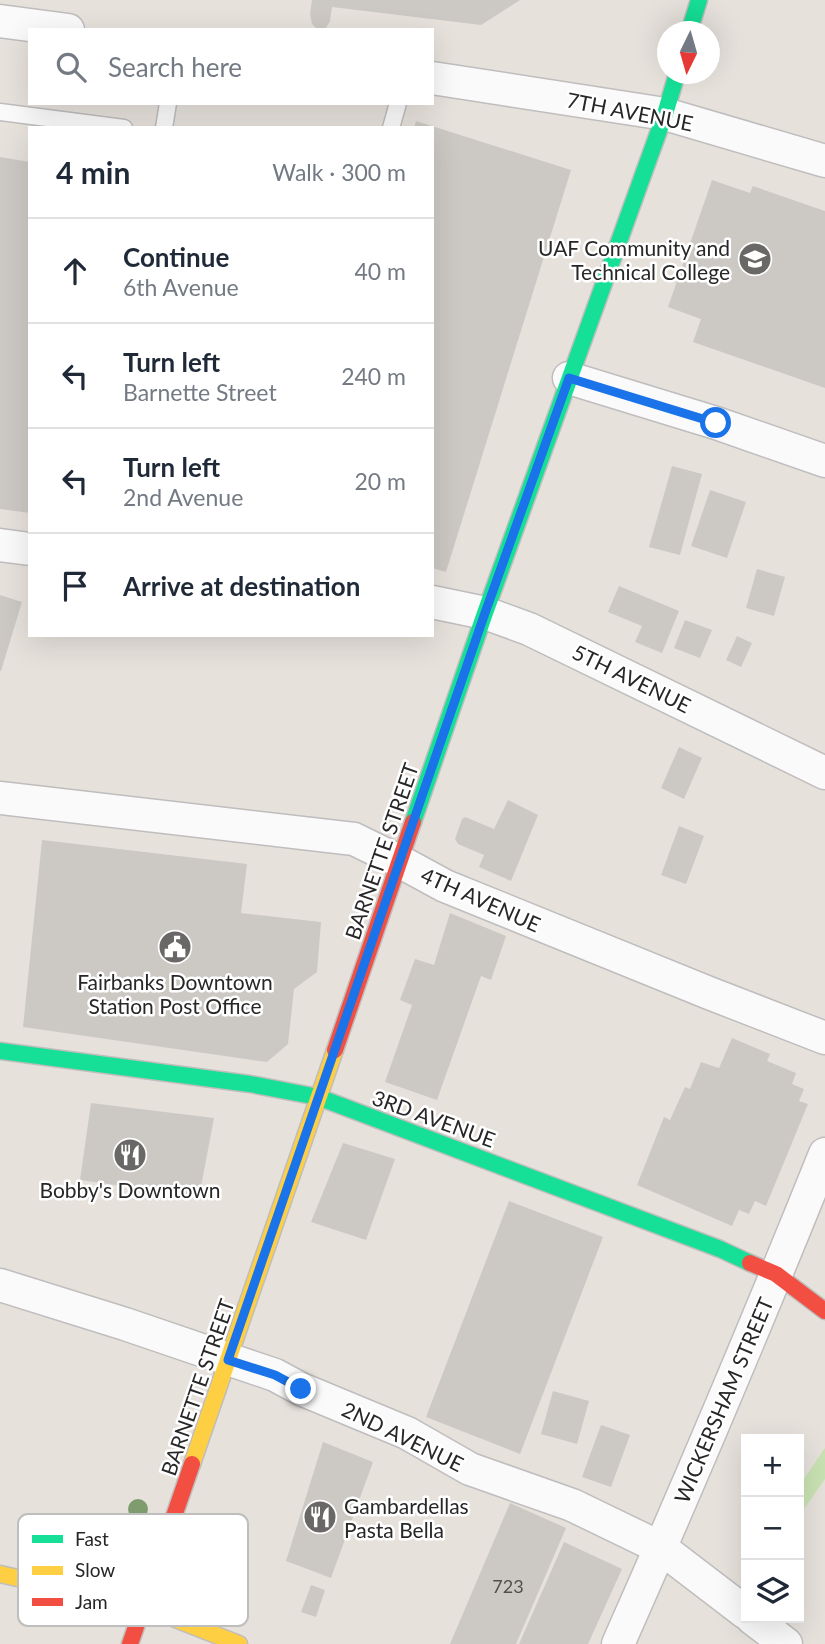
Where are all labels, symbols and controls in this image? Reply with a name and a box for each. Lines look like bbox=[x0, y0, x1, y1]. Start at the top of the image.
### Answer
north arrow bbox=[657, 21, 720, 84]
search box bbox=[28, 28, 434, 105]
icon: search bbox=[52, 48, 90, 86]
text: Search here bbox=[108, 51, 242, 83]
street label: 7TH AVENUE bbox=[565, 86, 695, 136]
text: 4 min bbox=[56, 154, 130, 190]
text: Walk · 300 m bbox=[272, 158, 406, 186]
place label: UAF Community and Technical College bbox=[538, 235, 730, 284]
school or university icon: UAF Community and Technical College bbox=[736, 240, 774, 278]
text: Continue bbox=[123, 241, 229, 273]
icon: ahead bbox=[56, 252, 94, 290]
text: 40 m bbox=[355, 257, 406, 285]
text: 6th Avenue bbox=[123, 273, 239, 301]
text: Turn left bbox=[123, 346, 220, 378]
icon: left bbox=[56, 357, 94, 395]
text: 240 m bbox=[341, 362, 406, 390]
text: Barnette Street bbox=[123, 378, 277, 406]
route start bbox=[700, 407, 731, 438]
text: Turn left bbox=[123, 451, 220, 483]
icon: left bbox=[56, 462, 94, 500]
text: 20 m bbox=[355, 467, 406, 495]
text: 2nd Avenue bbox=[123, 483, 243, 511]
icon: arrive bbox=[56, 567, 94, 605]
text: Arrive at destination bbox=[123, 570, 360, 602]
street label: 5TH AVENUE bbox=[569, 639, 695, 717]
street label: BARNETTE STREET bbox=[339, 759, 423, 942]
street label: 4TH AVENUE bbox=[417, 861, 545, 937]
public building icon: Fairbanks Downtown Station Post Office bbox=[156, 928, 194, 966]
place label: Fairbanks Downtown Station Post Office bbox=[77, 969, 273, 1018]
street label: 3RD AVENUE bbox=[369, 1084, 499, 1152]
restaurant icon: Bobby's Downtown bbox=[111, 1136, 149, 1174]
place label: Bobby's Downtown bbox=[39, 1177, 221, 1202]
street label: WICKERSHAM STREET bbox=[668, 1293, 778, 1507]
street label: BARNETTE STREET bbox=[155, 1295, 239, 1478]
route end bbox=[285, 1373, 316, 1404]
street label: 2ND AVENUE bbox=[338, 1396, 468, 1476]
map controls bbox=[741, 1434, 804, 1623]
button: + bbox=[741, 1434, 804, 1497]
place label: Gambardellas Pasta Bella bbox=[344, 1493, 469, 1542]
button: − bbox=[741, 1497, 804, 1560]
restaurant icon: Gambardellas Pasta Bella bbox=[301, 1498, 339, 1536]
legend bbox=[18, 1514, 248, 1626]
text: Fast bbox=[75, 1527, 109, 1550]
text: Slow bbox=[75, 1558, 115, 1581]
button: layers bbox=[741, 1560, 804, 1623]
house number: 723 bbox=[492, 1575, 524, 1597]
text: Jam bbox=[75, 1590, 108, 1613]

